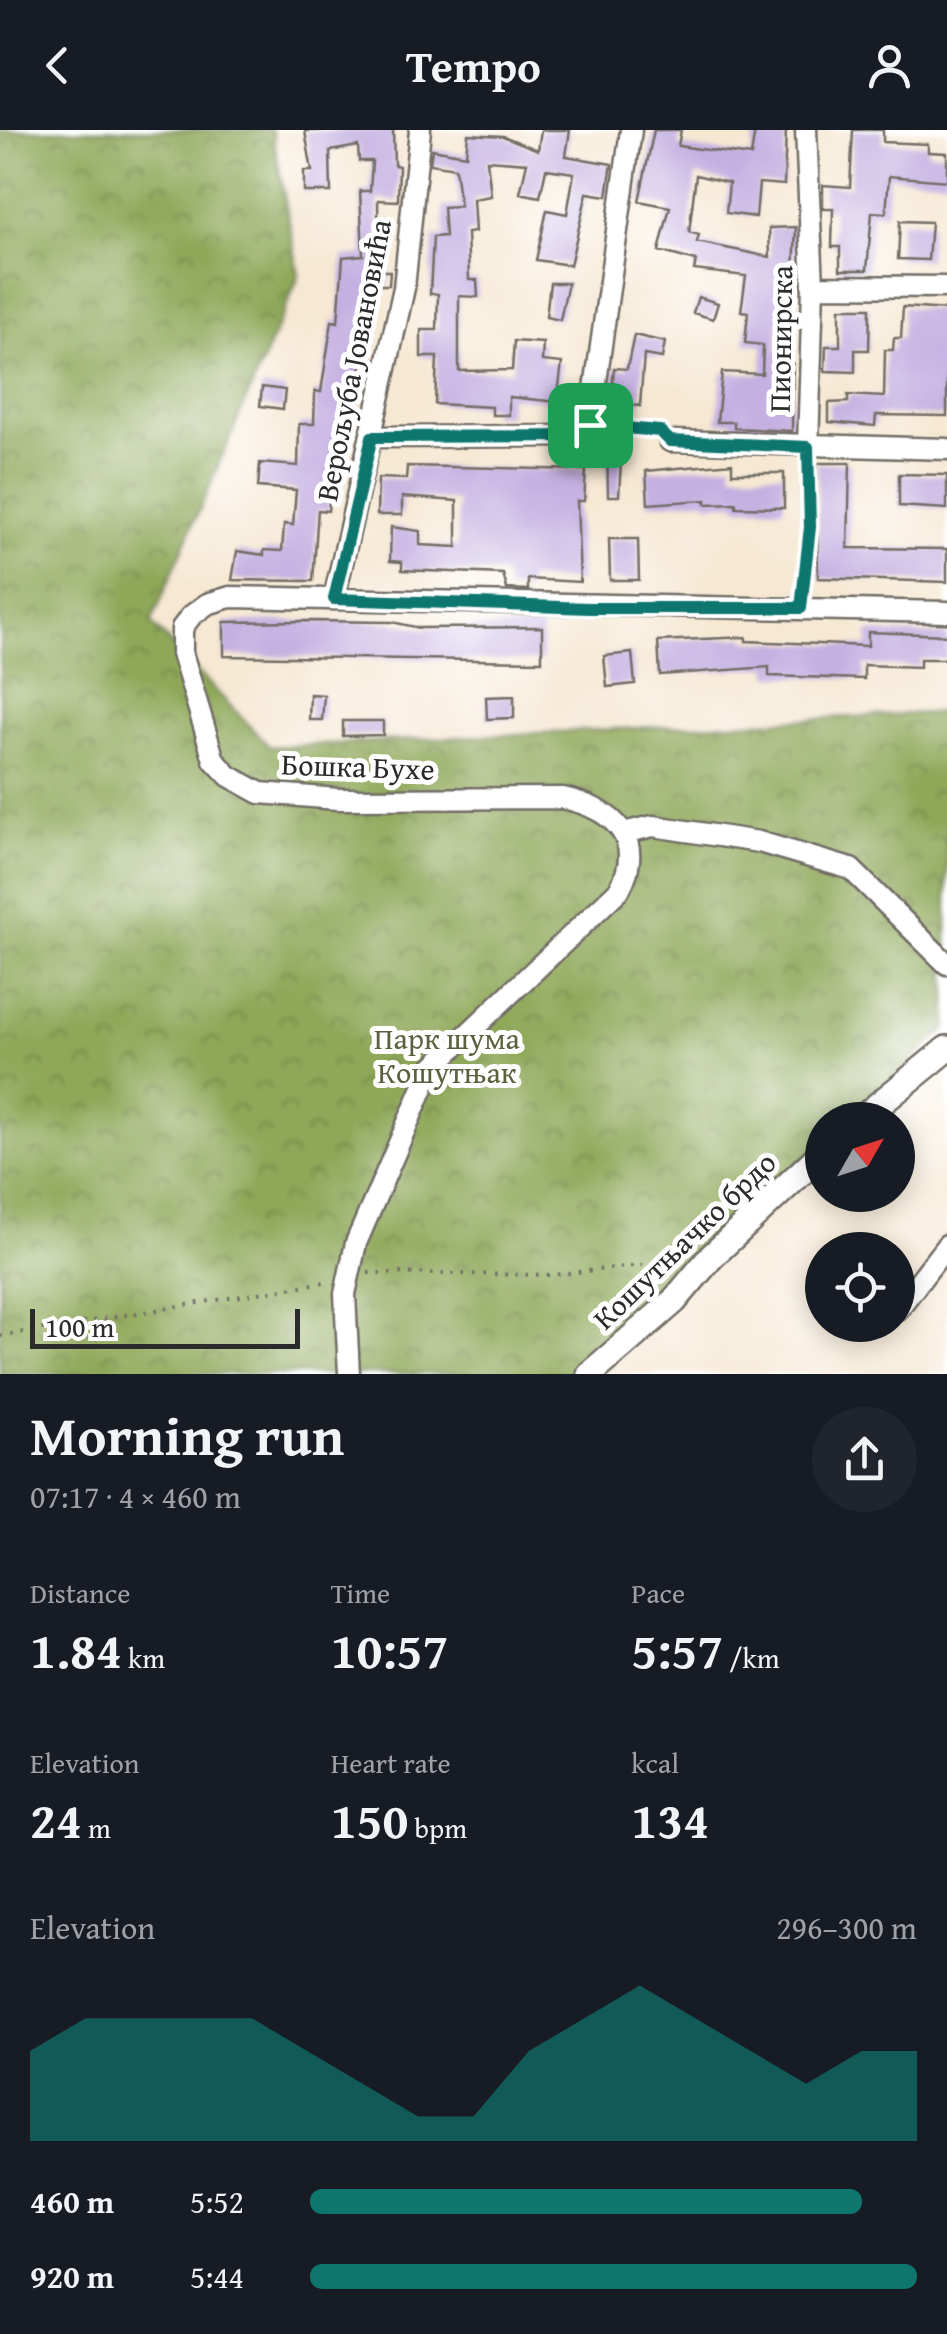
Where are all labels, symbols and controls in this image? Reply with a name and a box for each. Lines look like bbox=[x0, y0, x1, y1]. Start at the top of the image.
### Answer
text: Tempo bbox=[406, 33, 541, 98]
icon: back bbox=[30, 38, 85, 93]
icon: person bbox=[862, 38, 917, 93]
street label: Верољуба Јовановића bbox=[304, 215, 402, 505]
street label: Пионирска bbox=[757, 264, 803, 413]
pin bbox=[548, 383, 633, 468]
icon: arrive bbox=[563, 398, 618, 453]
street label: Бошка Бухе bbox=[281, 741, 435, 791]
park label: Парк шума Кошутњак bbox=[374, 1016, 521, 1094]
north arrow bbox=[805, 1102, 915, 1212]
map controls bbox=[805, 1102, 915, 1342]
street label: Кошутњачко брдо bbox=[582, 1141, 786, 1339]
button: locate bbox=[805, 1232, 915, 1342]
scale bar bbox=[30, 1304, 300, 1348]
text: 100 m bbox=[45, 1306, 114, 1347]
text: Morning run bbox=[30, 1395, 344, 1475]
button: share bbox=[812, 1407, 917, 1512]
text: 07:17 · 4 × 460 m bbox=[30, 1473, 241, 1520]
text: Distance bbox=[30, 1572, 130, 1613]
text: Time bbox=[331, 1572, 390, 1613]
text: Pace bbox=[631, 1572, 685, 1613]
text: 1.84 bbox=[30, 1613, 122, 1686]
text: 10:57 bbox=[331, 1613, 448, 1686]
text: 5:57 bbox=[631, 1613, 723, 1686]
text: km bbox=[122, 1637, 165, 1678]
text: /km bbox=[723, 1637, 780, 1678]
text: Elevation bbox=[30, 1742, 140, 1783]
text: Heart rate bbox=[331, 1742, 451, 1783]
text: kcal bbox=[631, 1742, 679, 1783]
text: 24 bbox=[30, 1783, 82, 1856]
text: 150 bbox=[331, 1783, 408, 1856]
text: 134 bbox=[631, 1783, 709, 1856]
text: m bbox=[82, 1807, 111, 1848]
text: bpm bbox=[408, 1807, 467, 1848]
text: Elevation bbox=[30, 1904, 155, 1951]
text: 296–300 m bbox=[776, 1904, 917, 1951]
text: 460 m bbox=[30, 2178, 114, 2225]
text: 5:52 bbox=[190, 2178, 244, 2225]
text: 920 m bbox=[30, 2253, 114, 2300]
text: 5:44 bbox=[190, 2253, 244, 2300]

